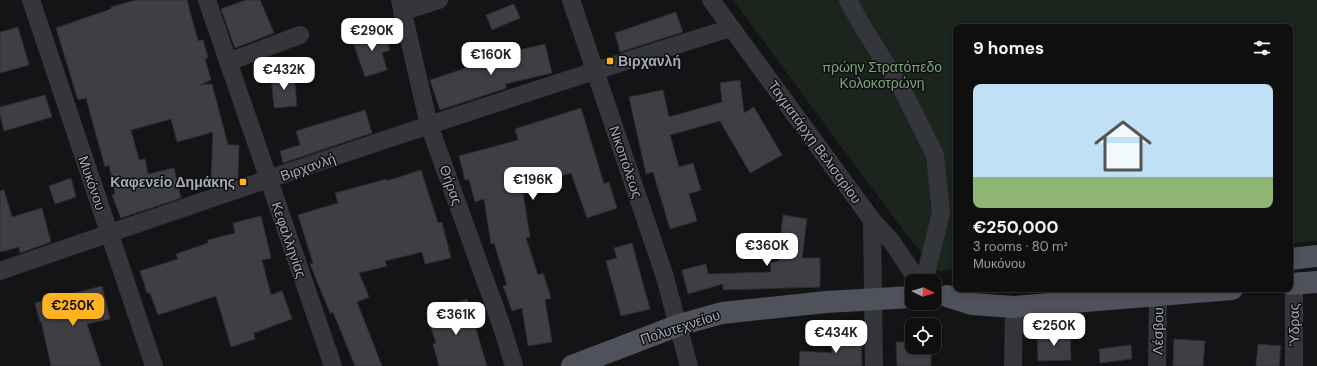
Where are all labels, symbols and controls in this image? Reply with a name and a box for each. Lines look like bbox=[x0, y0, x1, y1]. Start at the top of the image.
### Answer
pin: €290K bbox=[344, 18, 400, 52]
text: €290K bbox=[350, 22, 394, 39]
text: 9 homes bbox=[973, 37, 1044, 59]
icon: filters bbox=[1251, 37, 1273, 59]
pin: €160K bbox=[463, 42, 519, 76]
text: €160K bbox=[471, 46, 511, 63]
place label: Βιρχανλή bbox=[618, 52, 681, 70]
marker: Βιρχανλή bbox=[605, 56, 615, 66]
pin: €432K bbox=[256, 57, 312, 91]
park label: πρώην Στρατόπεδο Κολοκοτρώνη bbox=[822, 58, 942, 92]
text: €432K bbox=[263, 61, 305, 78]
street label: Ταγματάρχη Βελισαρίου bbox=[764, 77, 866, 207]
icon: home bbox=[1087, 110, 1159, 182]
street label: Νικοπόλεως bbox=[605, 123, 647, 201]
street label: Βιρχανλή bbox=[278, 149, 338, 185]
street label: Μυκόνου bbox=[74, 153, 110, 213]
street label: Θήρας bbox=[435, 162, 467, 208]
pin: €196K bbox=[505, 167, 561, 201]
text: €196K bbox=[513, 171, 553, 188]
place label: Καφενείο Δημάκης bbox=[110, 173, 235, 191]
marker: Καφενείο Δημάκης bbox=[238, 177, 248, 187]
street label: Κεφαλληνίας bbox=[268, 199, 311, 281]
text: €250,000 bbox=[973, 216, 1058, 238]
pin: €360K bbox=[739, 233, 795, 267]
text: €360K bbox=[745, 237, 789, 254]
text: 3 rooms · 80 m² bbox=[973, 238, 1068, 255]
text: Μυκόνου bbox=[973, 255, 1025, 272]
north arrow bbox=[905, 274, 941, 310]
map controls bbox=[905, 274, 941, 354]
pin: €250K bbox=[45, 293, 101, 327]
text: €250K bbox=[51, 297, 95, 314]
pin: €361K bbox=[428, 302, 484, 336]
street label: Ύδρας bbox=[1285, 303, 1303, 346]
text: €361K bbox=[436, 306, 476, 323]
street label: Πολυτεχνείου bbox=[638, 306, 722, 348]
street label: Λέσβου bbox=[1149, 307, 1167, 355]
pin: €250K bbox=[1026, 313, 1082, 347]
text: €250K bbox=[1032, 317, 1076, 334]
button: locate bbox=[905, 318, 941, 354]
pin: €434K bbox=[808, 320, 864, 354]
text: €434K bbox=[814, 324, 858, 341]

